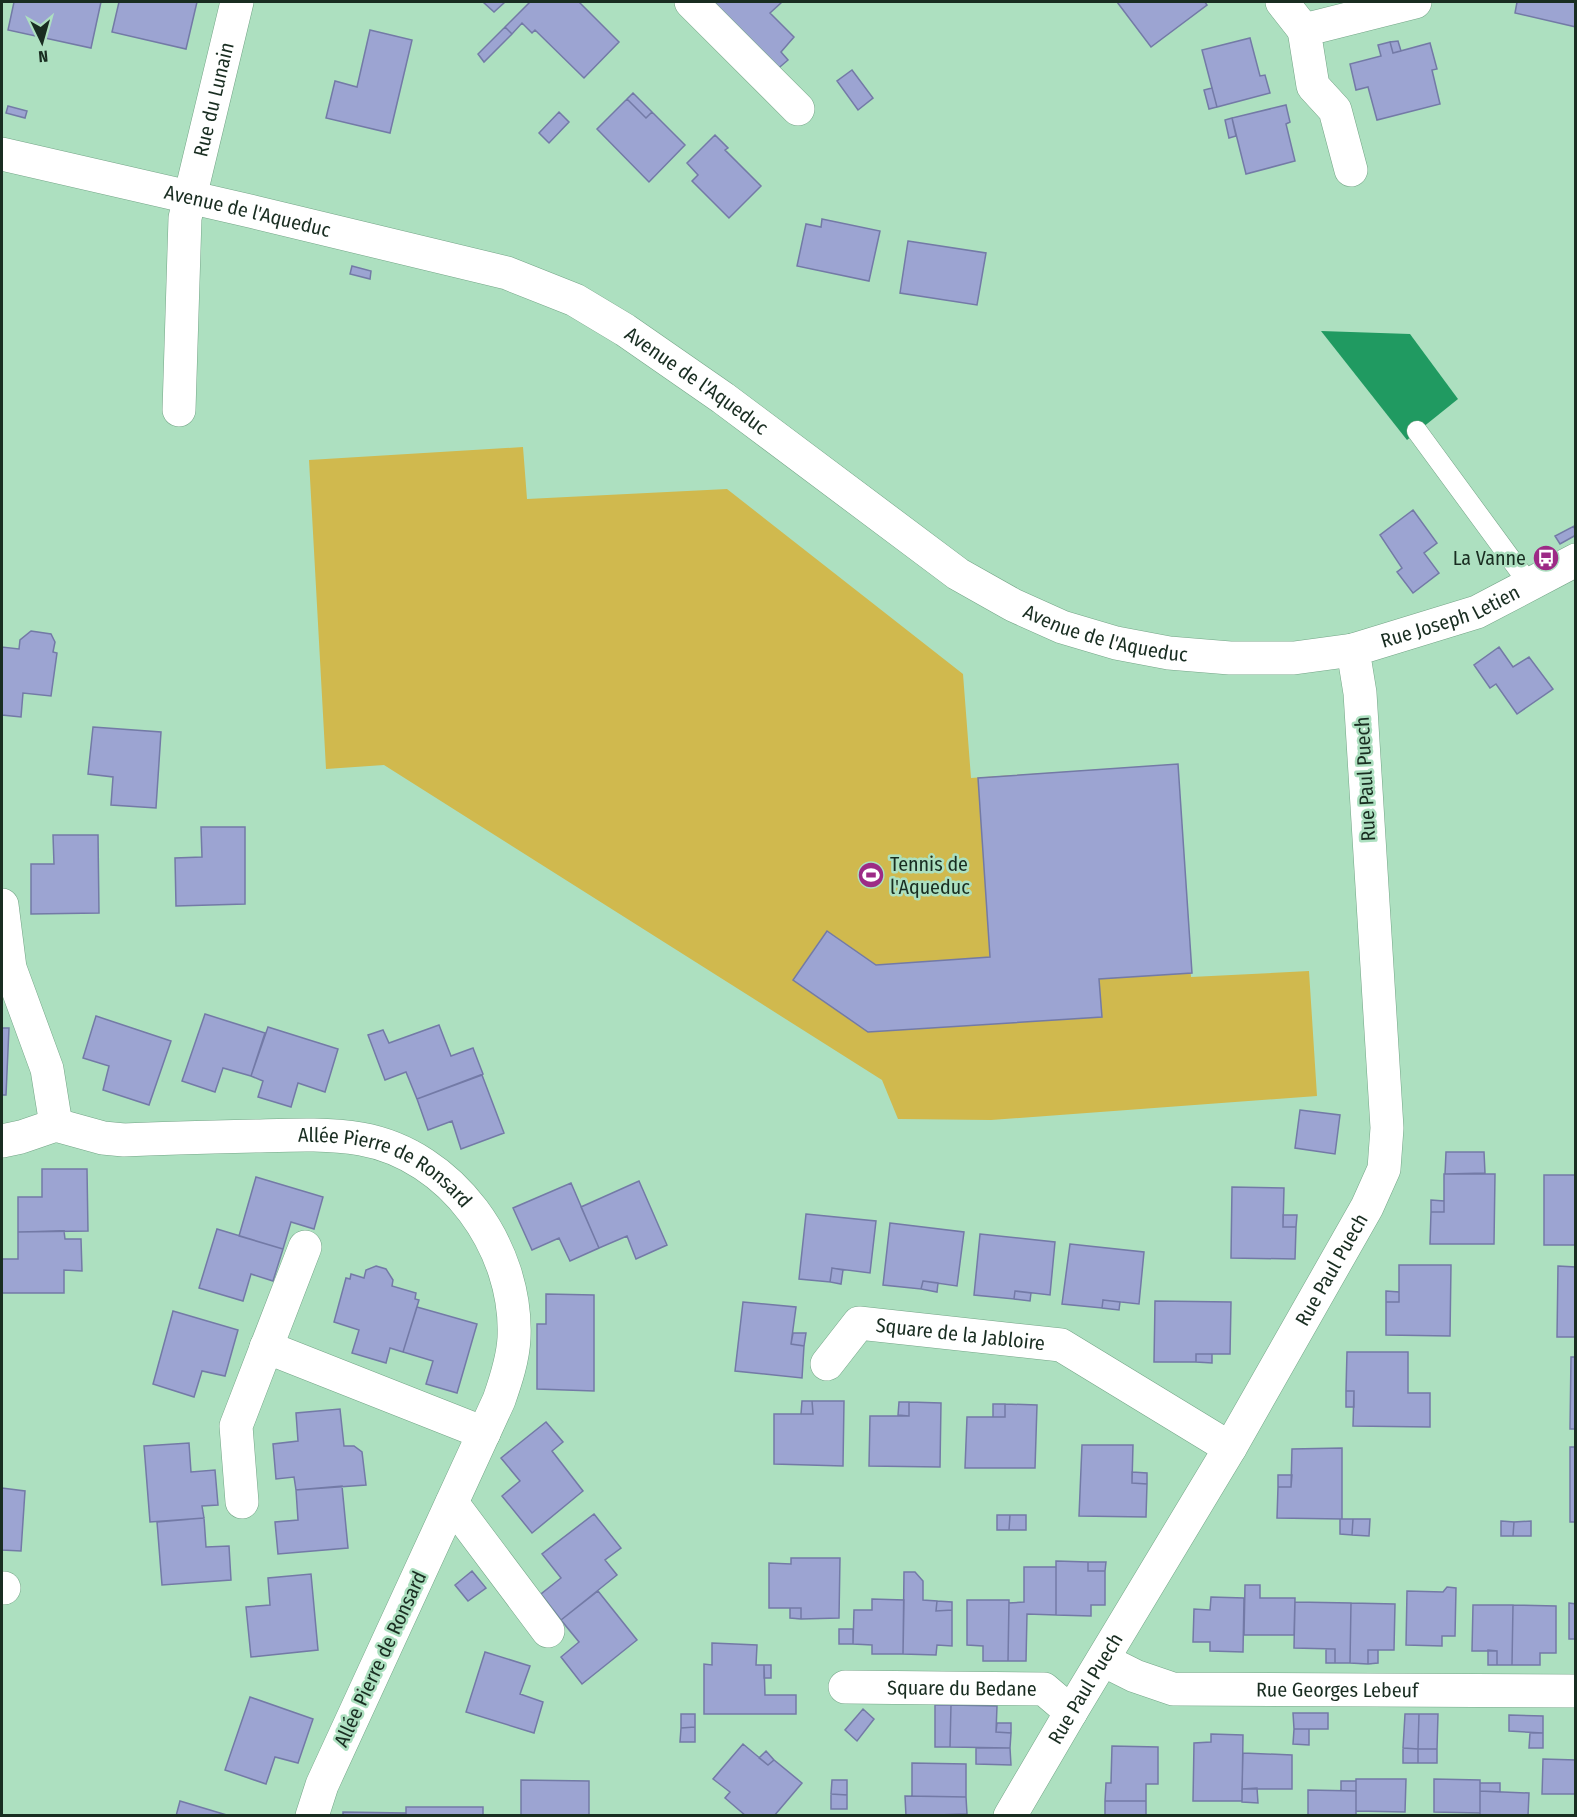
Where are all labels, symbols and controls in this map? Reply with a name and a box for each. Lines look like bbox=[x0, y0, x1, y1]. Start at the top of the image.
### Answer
north arrow bbox=[12, 12, 72, 72]
street label: Rue du Lunain bbox=[188, 40, 239, 159]
text: N bbox=[38, 47, 49, 66]
street label: Avenue de l'Aqueduc bbox=[162, 180, 333, 242]
street label: Avenue de l'Aqueduc bbox=[620, 322, 773, 440]
bus stop icon: La Vanne bbox=[1531, 543, 1561, 573]
place label: La Vanne bbox=[1453, 546, 1526, 570]
street label: Rue Joseph Letien bbox=[1378, 580, 1524, 653]
street label: Avenue de l'Aqueduc bbox=[1020, 599, 1189, 667]
street label: Rue Paul Puech bbox=[1350, 716, 1380, 842]
place label: Tennis de l'Aqueduc bbox=[890, 852, 970, 899]
sports icon: Tennis de l'Aqueduc bbox=[856, 860, 886, 890]
street label: Allée Pierre de Ronsard bbox=[298, 1123, 477, 1212]
street label: Rue Paul Puech bbox=[1290, 1209, 1373, 1330]
street label: Square de la Jabloire bbox=[875, 1313, 1046, 1355]
street label: Allée Pierre de Ronsard bbox=[329, 1567, 431, 1751]
street label: Rue Paul Puech bbox=[1043, 1629, 1128, 1748]
street label: Square du Bedane bbox=[887, 1675, 1037, 1701]
street label: Rue Georges Lebeuf bbox=[1256, 1677, 1420, 1702]

